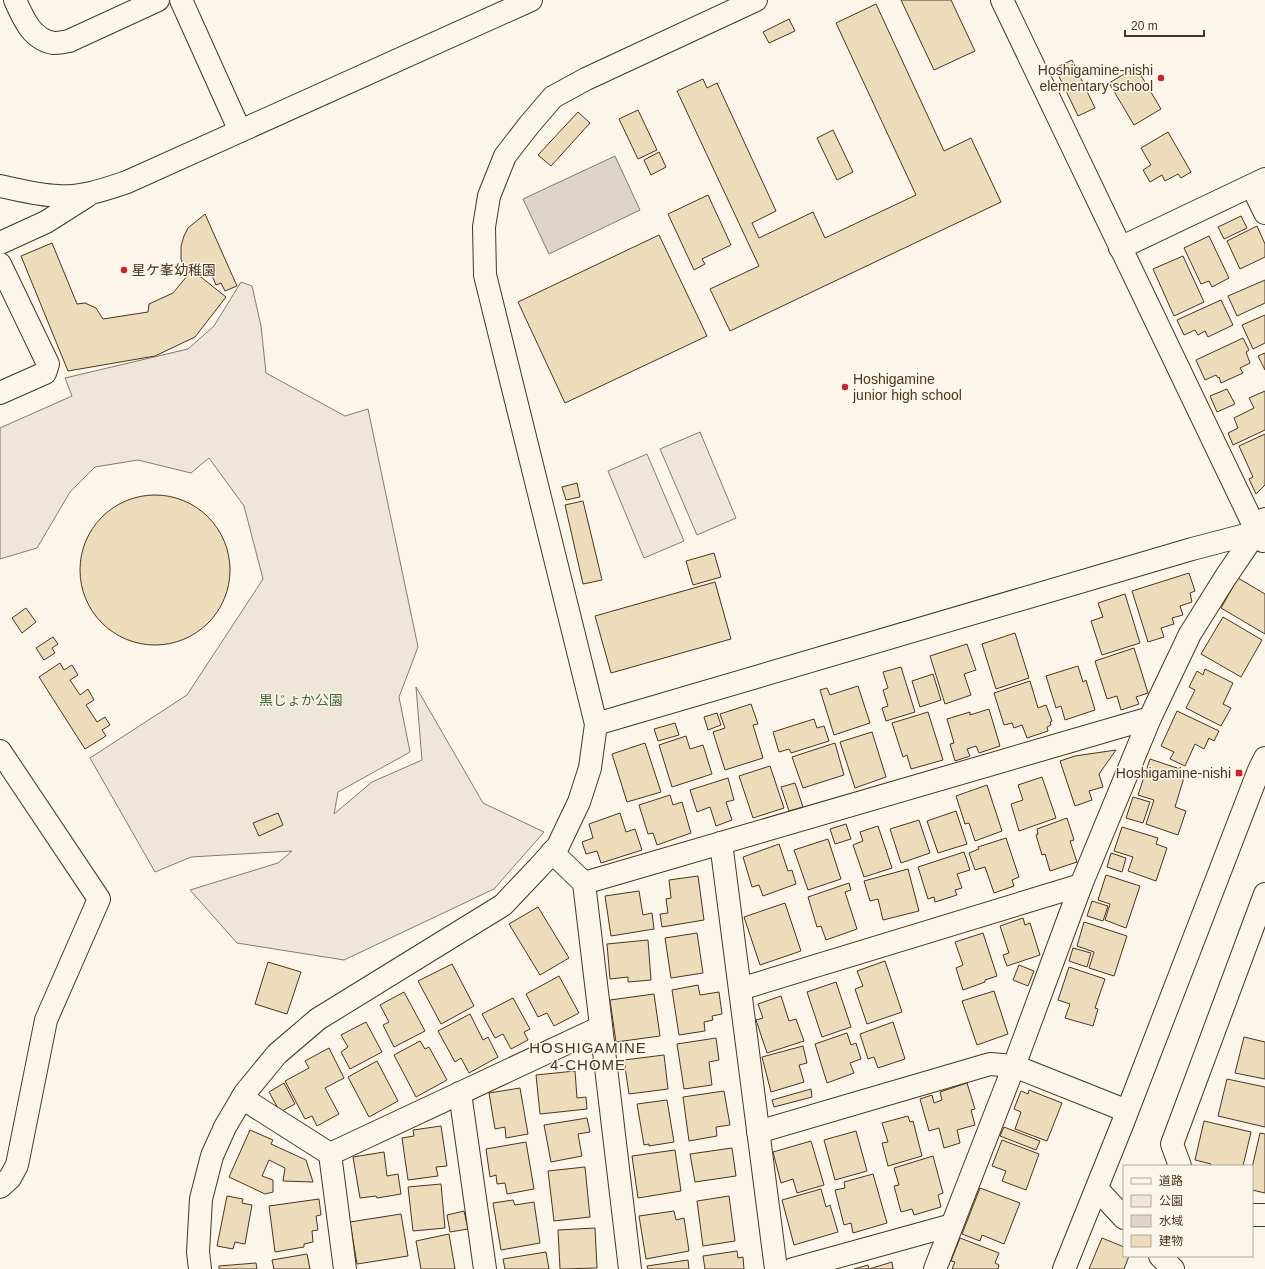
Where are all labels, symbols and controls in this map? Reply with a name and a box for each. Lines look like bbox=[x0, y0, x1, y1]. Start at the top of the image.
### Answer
scale bar bbox=[1125, 12, 1204, 38]
text: 20 m bbox=[1131, 19, 1158, 33]
place label: Hoshigamine-nishi elementary school bbox=[1038, 62, 1153, 94]
marker: Hoshigamine-nishi elementary school bbox=[1156, 73, 1166, 83]
place label: 星ケ峯幼稚園 bbox=[132, 262, 216, 278]
marker: 星ケ峯幼稚園 bbox=[119, 265, 129, 275]
place label: Hoshigamine junior high school bbox=[852, 371, 962, 403]
marker: Hoshigamine junior high school bbox=[840, 382, 850, 392]
park label: 黒じょか公園 bbox=[259, 692, 343, 708]
place label: Hoshigamine-nishi bbox=[1116, 765, 1231, 781]
marker: Hoshigamine-nishi bbox=[1234, 768, 1244, 778]
district label: HOSHIGAMINE 4-CHOME bbox=[529, 1039, 647, 1073]
legend bbox=[1123, 1165, 1253, 1257]
text: 道路 bbox=[1159, 1174, 1183, 1188]
text: 公園 bbox=[1159, 1194, 1183, 1208]
text: 水域 bbox=[1159, 1214, 1183, 1228]
text: 建物 bbox=[1159, 1234, 1183, 1248]

